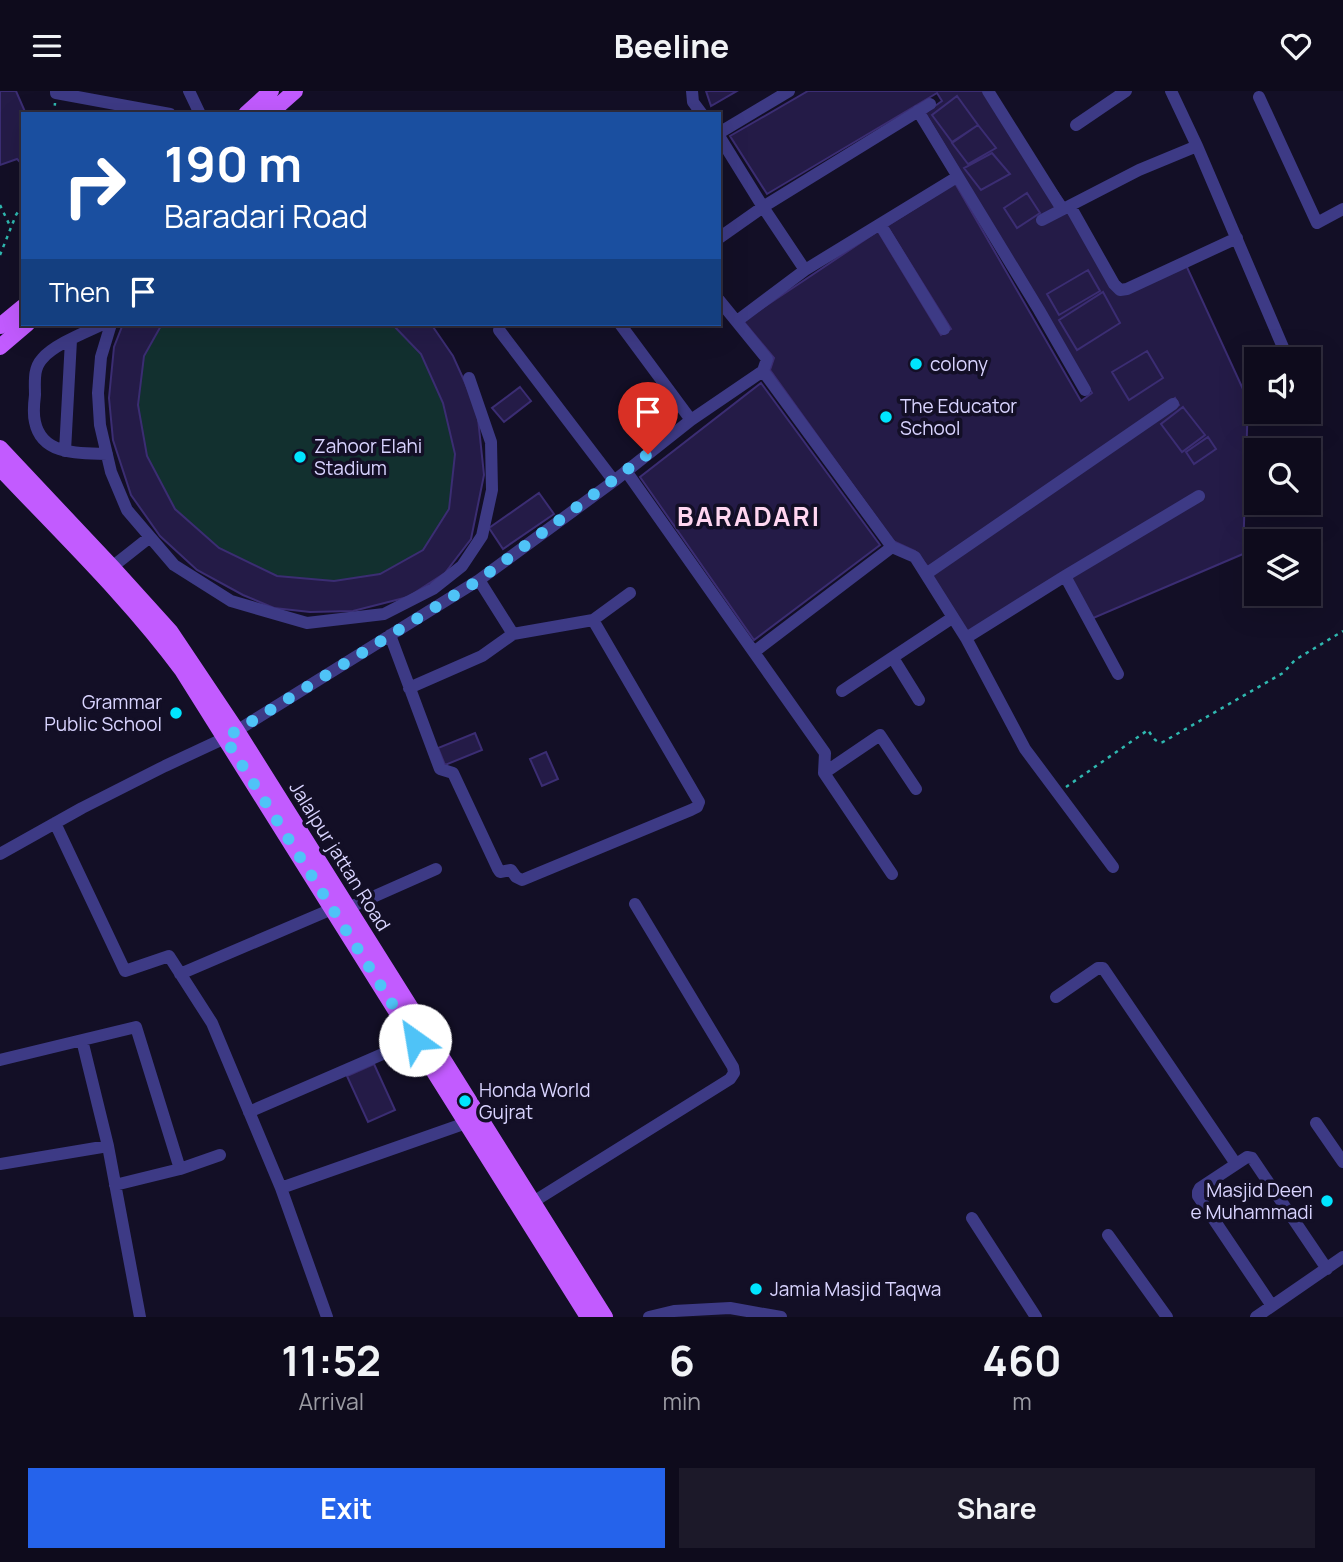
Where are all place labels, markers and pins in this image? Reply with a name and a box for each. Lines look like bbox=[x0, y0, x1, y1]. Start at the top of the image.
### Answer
place label: colony bbox=[930, 351, 988, 377]
marker: colony bbox=[908, 356, 924, 372]
pin bbox=[618, 382, 678, 454]
place label: The Educator School bbox=[900, 393, 1017, 441]
marker: The Educator School bbox=[878, 409, 894, 425]
place label: Zahoor Elahi Stadium bbox=[314, 433, 422, 481]
marker: Zahoor Elahi Stadium bbox=[292, 449, 308, 465]
place label: Grammar Public School bbox=[44, 689, 162, 737]
marker: Grammar Public School bbox=[168, 705, 184, 721]
place label: Honda World Gujrat bbox=[479, 1077, 591, 1125]
marker: Honda World Gujrat bbox=[457, 1093, 473, 1109]
place label: Masjid Deen e Muhammadi bbox=[1191, 1177, 1313, 1225]
marker: Masjid Deen e Muhammadi bbox=[1319, 1193, 1335, 1209]
place label: Jamia Masjid Taqwa bbox=[770, 1276, 941, 1302]
marker: Jamia Masjid Taqwa bbox=[748, 1281, 764, 1297]

